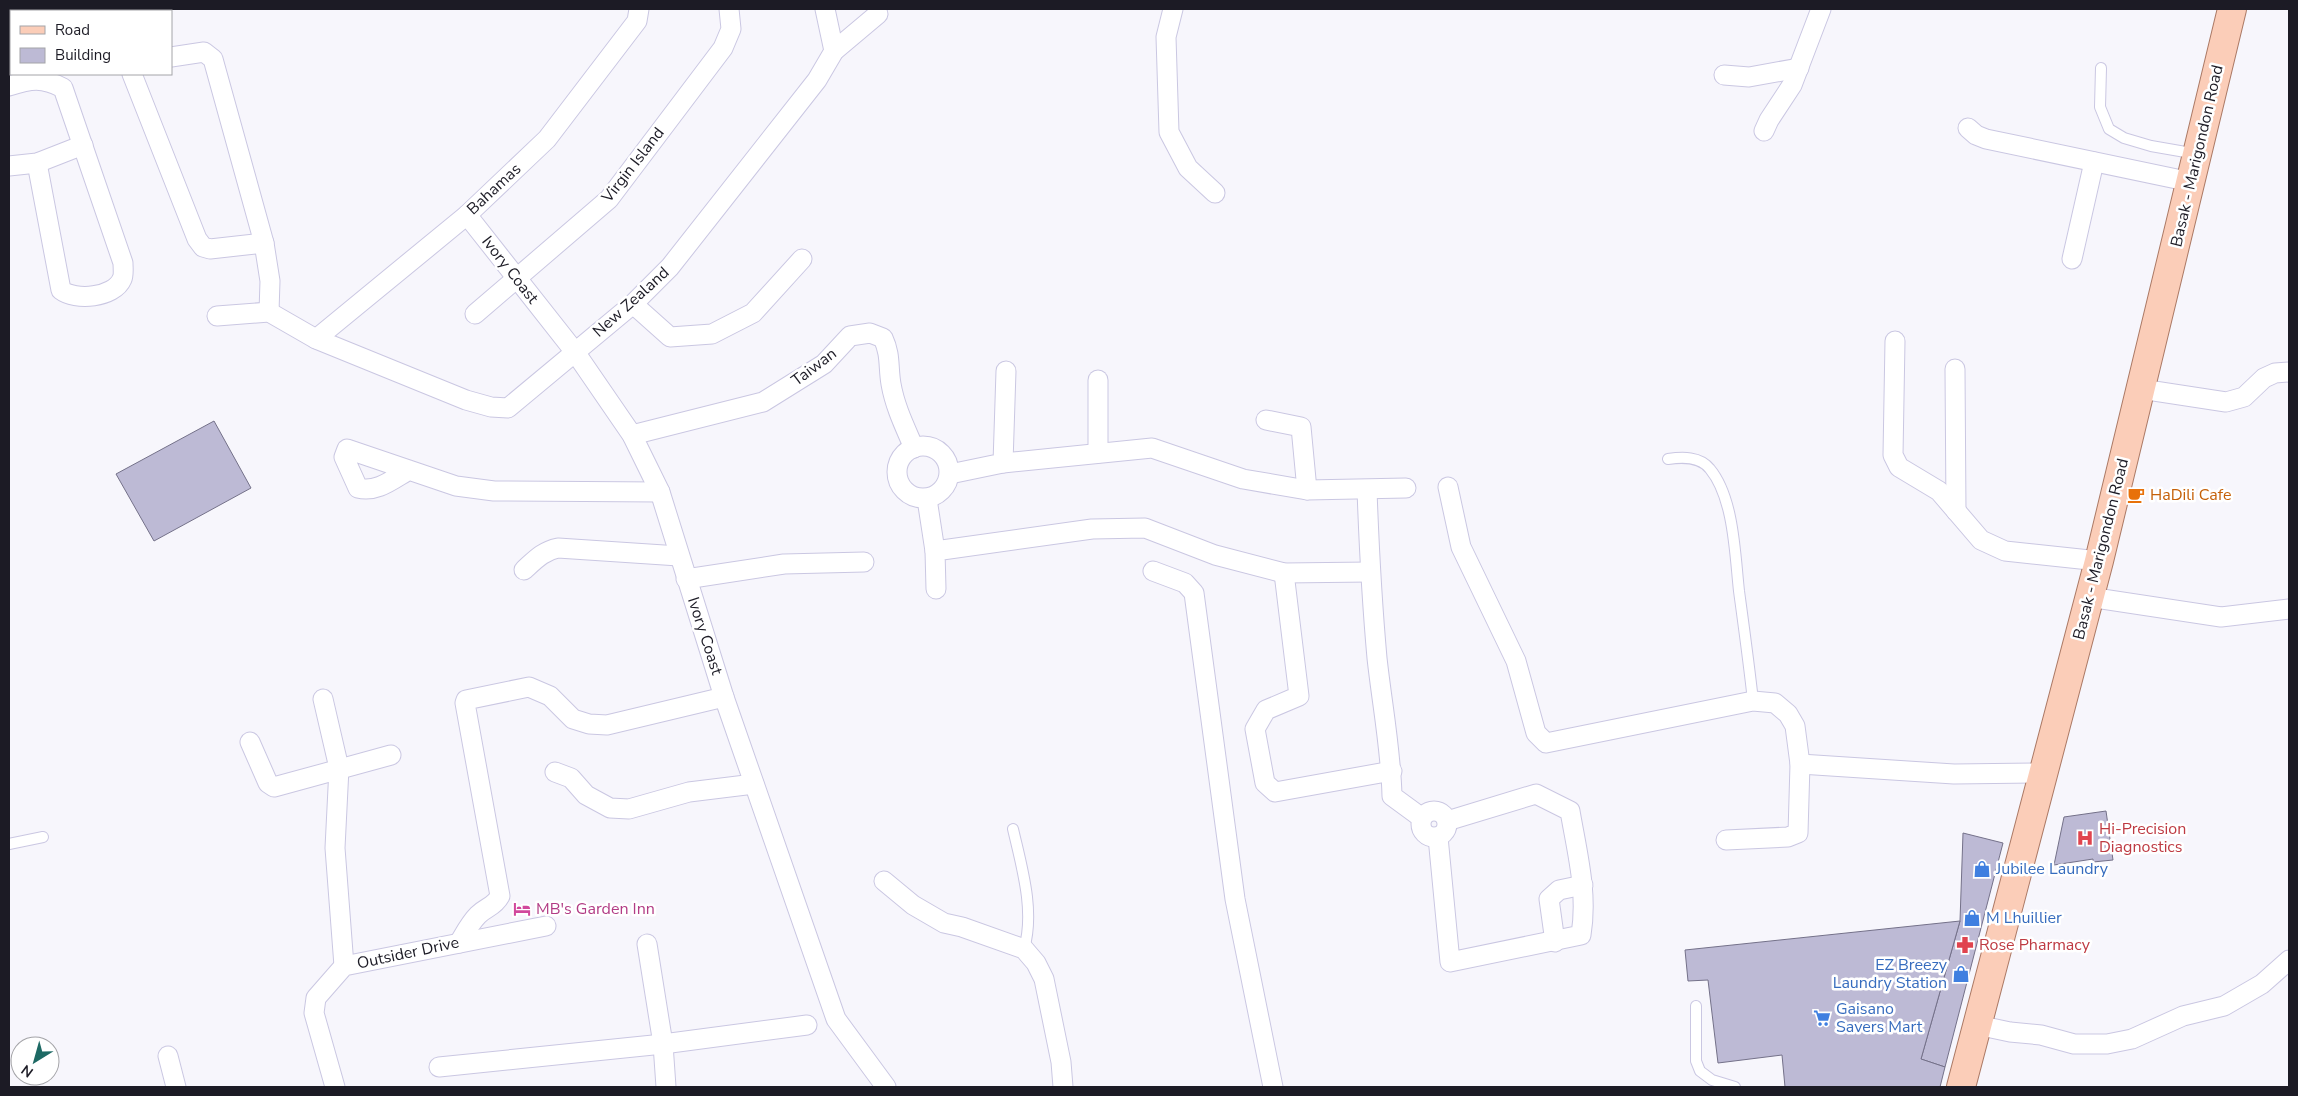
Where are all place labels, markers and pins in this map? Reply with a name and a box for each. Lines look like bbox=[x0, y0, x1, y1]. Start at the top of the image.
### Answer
place label: HaDili Cafe bbox=[2150, 484, 2231, 506]
cafe icon: HaDili Cafe bbox=[2126, 485, 2146, 505]
place label: Hi-Precision Diagnostics bbox=[2099, 818, 2186, 858]
hospital icon: Hi-Precision Diagnostics bbox=[2075, 828, 2095, 848]
place label: Jubilee Laundry bbox=[1995, 858, 2109, 880]
shop icon: Jubilee Laundry bbox=[1972, 859, 1992, 879]
place label: MB's Garden Inn bbox=[536, 898, 655, 920]
hotel icon: MB's Garden Inn bbox=[512, 899, 532, 919]
place label: M Lhuillier bbox=[1986, 907, 2062, 929]
shop icon: M Lhuillier bbox=[1962, 908, 1982, 928]
place label: Rose Pharmacy bbox=[1979, 934, 2091, 956]
pharmacy icon: Rose Pharmacy bbox=[1955, 935, 1975, 955]
place label: EZ Breezy Laundry Station bbox=[1833, 954, 1948, 994]
shop icon: EZ Breezy Laundry Station bbox=[1951, 964, 1971, 984]
place label: Gaisano Savers Mart bbox=[1836, 998, 1923, 1038]
supermarket icon: Gaisano Savers Mart bbox=[1812, 1008, 1832, 1028]

